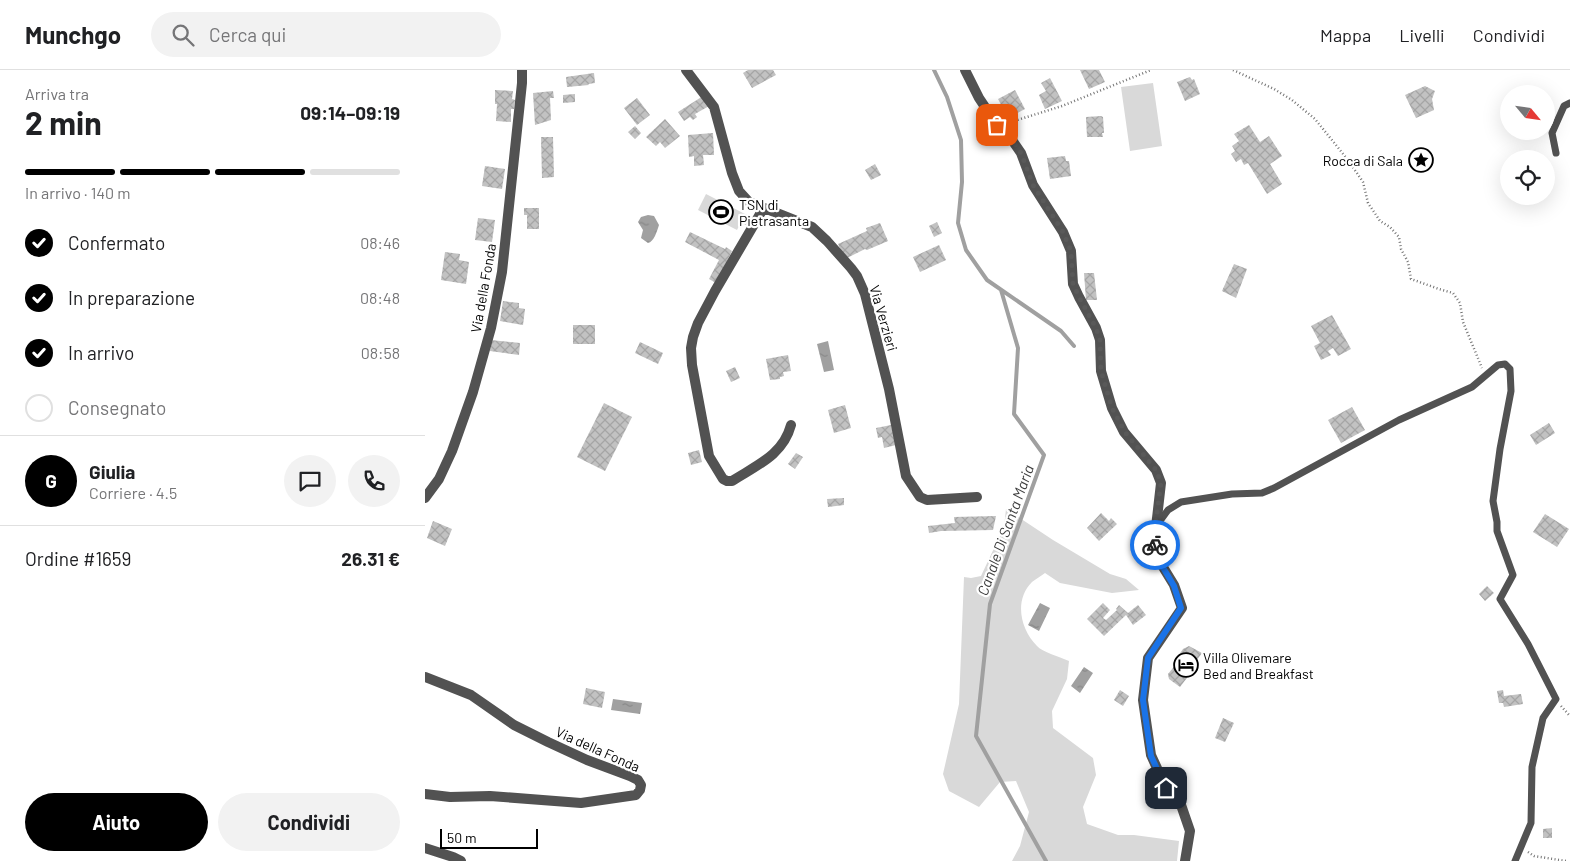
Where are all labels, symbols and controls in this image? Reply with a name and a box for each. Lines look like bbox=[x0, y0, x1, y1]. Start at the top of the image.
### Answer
search box bbox=[151, 12, 501, 57]
text: Munchgo bbox=[25, 20, 121, 49]
icon: search bbox=[169, 21, 197, 49]
text: Cerca qui bbox=[209, 23, 286, 46]
text: Mappa bbox=[1320, 24, 1371, 46]
text: Livelli bbox=[1399, 24, 1445, 46]
text: Condividi bbox=[1473, 24, 1545, 46]
text: Arriva tra bbox=[25, 84, 89, 103]
north arrow bbox=[1500, 85, 1555, 140]
map controls bbox=[1500, 85, 1555, 205]
text: 09:14–09:19 bbox=[300, 101, 400, 124]
text: 2 min bbox=[25, 103, 102, 141]
pin bbox=[976, 104, 1018, 146]
icon: bag bbox=[983, 111, 1011, 139]
place icon: Rocca di Sala bbox=[1408, 147, 1434, 173]
button: locate bbox=[1500, 150, 1555, 205]
place label: Rocca di Sala bbox=[1323, 152, 1403, 169]
text: In arrivo · 140 m bbox=[25, 183, 131, 202]
place label: TSN di Pietrasanta bbox=[739, 196, 809, 229]
sports icon: TSN di Pietrasanta bbox=[708, 199, 734, 225]
icon: check bbox=[25, 229, 53, 257]
text: Confermato bbox=[68, 231, 165, 254]
text: 08:46 bbox=[360, 233, 400, 252]
street label: Via della Fonda bbox=[467, 242, 499, 334]
street label: Via Verzieri bbox=[866, 283, 902, 353]
icon: check bbox=[25, 284, 53, 312]
text: In preparazione bbox=[68, 286, 195, 309]
text: 08:48 bbox=[360, 288, 400, 307]
icon: check bbox=[25, 339, 53, 367]
text: In arrivo bbox=[68, 341, 134, 364]
text: 08:58 bbox=[361, 343, 400, 362]
text: Consegnato bbox=[68, 396, 166, 419]
button: chat bbox=[284, 455, 336, 507]
button: phone bbox=[348, 455, 400, 507]
text: Giulia bbox=[89, 460, 135, 483]
water label: Canale Di Santa Maria bbox=[973, 462, 1037, 598]
text: G bbox=[45, 469, 57, 492]
text: Corriere · 4.5 bbox=[89, 483, 177, 502]
courier bbox=[1130, 520, 1180, 570]
icon: bike bbox=[1141, 531, 1169, 559]
text: Ordine #1659 bbox=[25, 547, 132, 570]
text: 26.31 € bbox=[341, 547, 400, 570]
place label: Villa Olivemare Bed and Breakfast bbox=[1203, 649, 1314, 682]
hotel icon: Villa Olivemare Bed and Breakfast bbox=[1173, 652, 1199, 678]
street label: Via della Fonda bbox=[553, 723, 643, 775]
pin bbox=[1145, 767, 1187, 809]
icon: home bbox=[1152, 774, 1180, 802]
button: Aiuto bbox=[25, 793, 208, 851]
button: Condividi bbox=[218, 793, 400, 851]
scale bar bbox=[440, 826, 537, 849]
text: 50 m bbox=[447, 829, 476, 846]

